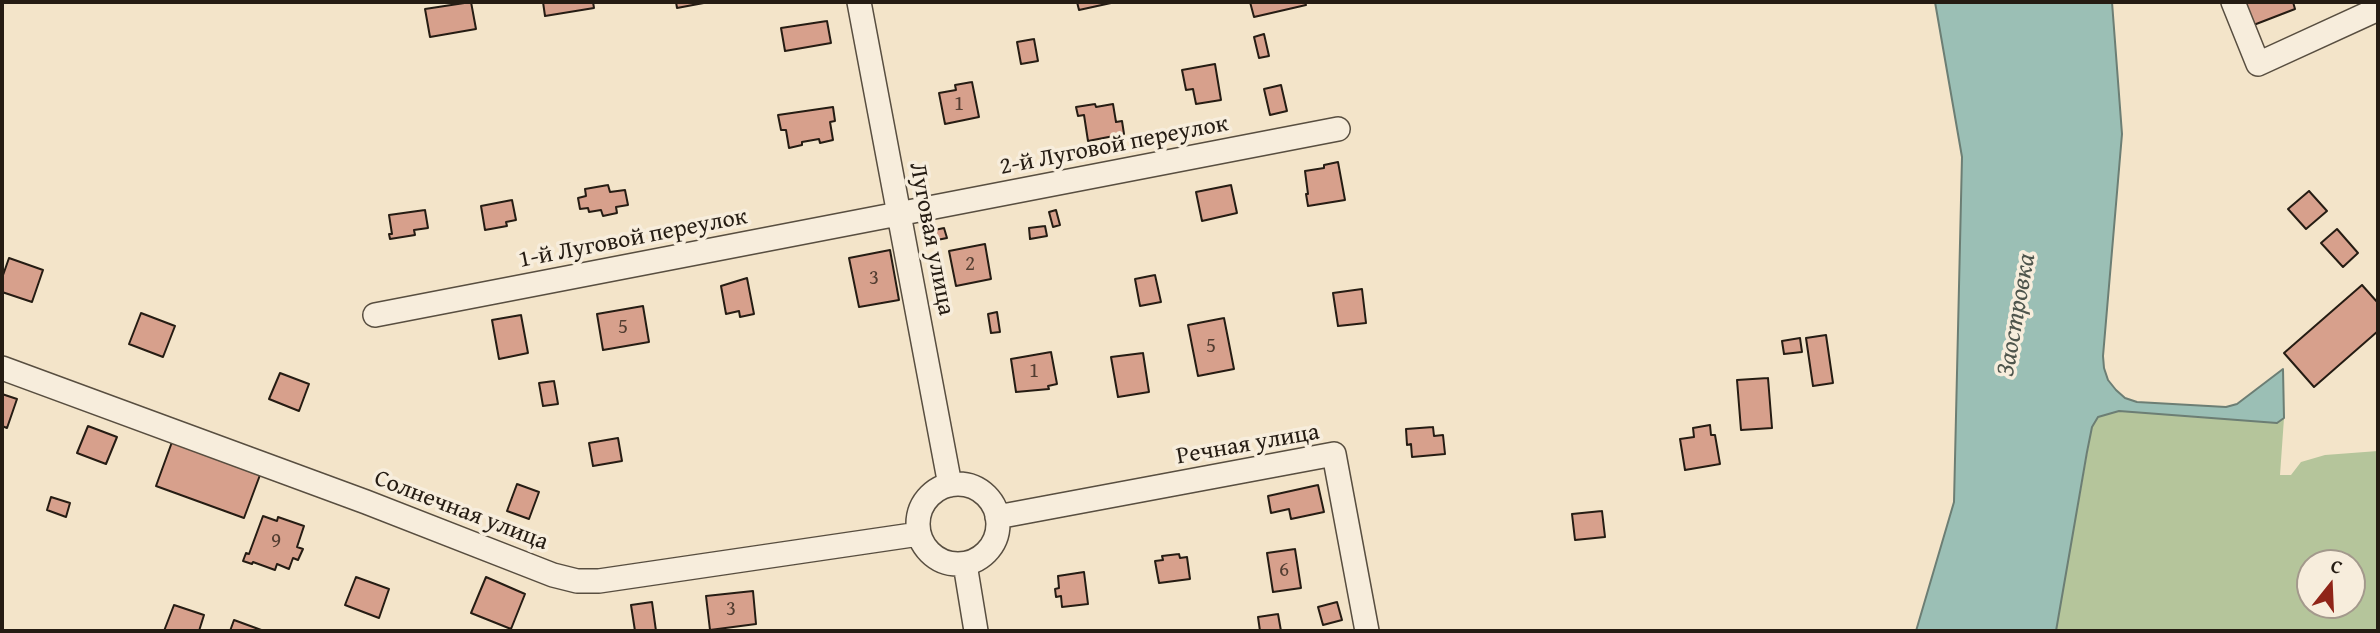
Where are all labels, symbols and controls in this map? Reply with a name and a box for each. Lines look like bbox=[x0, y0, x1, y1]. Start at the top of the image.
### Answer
house number: 1 bbox=[954, 92, 964, 118]
street label: 2-й Луговой переулок bbox=[997, 110, 1231, 182]
street label: Луговая улица bbox=[902, 160, 960, 318]
street label: 1-й Луговой переулок bbox=[516, 203, 750, 275]
water label: Заостровка bbox=[1991, 251, 2043, 379]
house number: 2 bbox=[965, 252, 975, 278]
house number: 3 bbox=[869, 266, 879, 292]
house number: 5 bbox=[618, 315, 628, 341]
house number: 5 bbox=[1206, 334, 1216, 360]
house number: 1 bbox=[1029, 359, 1039, 385]
street label: Речная улица bbox=[1174, 418, 1322, 472]
street label: Солнечная улица bbox=[370, 465, 552, 557]
house number: 9 bbox=[271, 529, 281, 555]
north arrow bbox=[2296, 549, 2366, 619]
text: С bbox=[2327, 551, 2346, 581]
house number: 6 bbox=[1279, 558, 1289, 584]
house number: 3 bbox=[726, 597, 736, 623]

